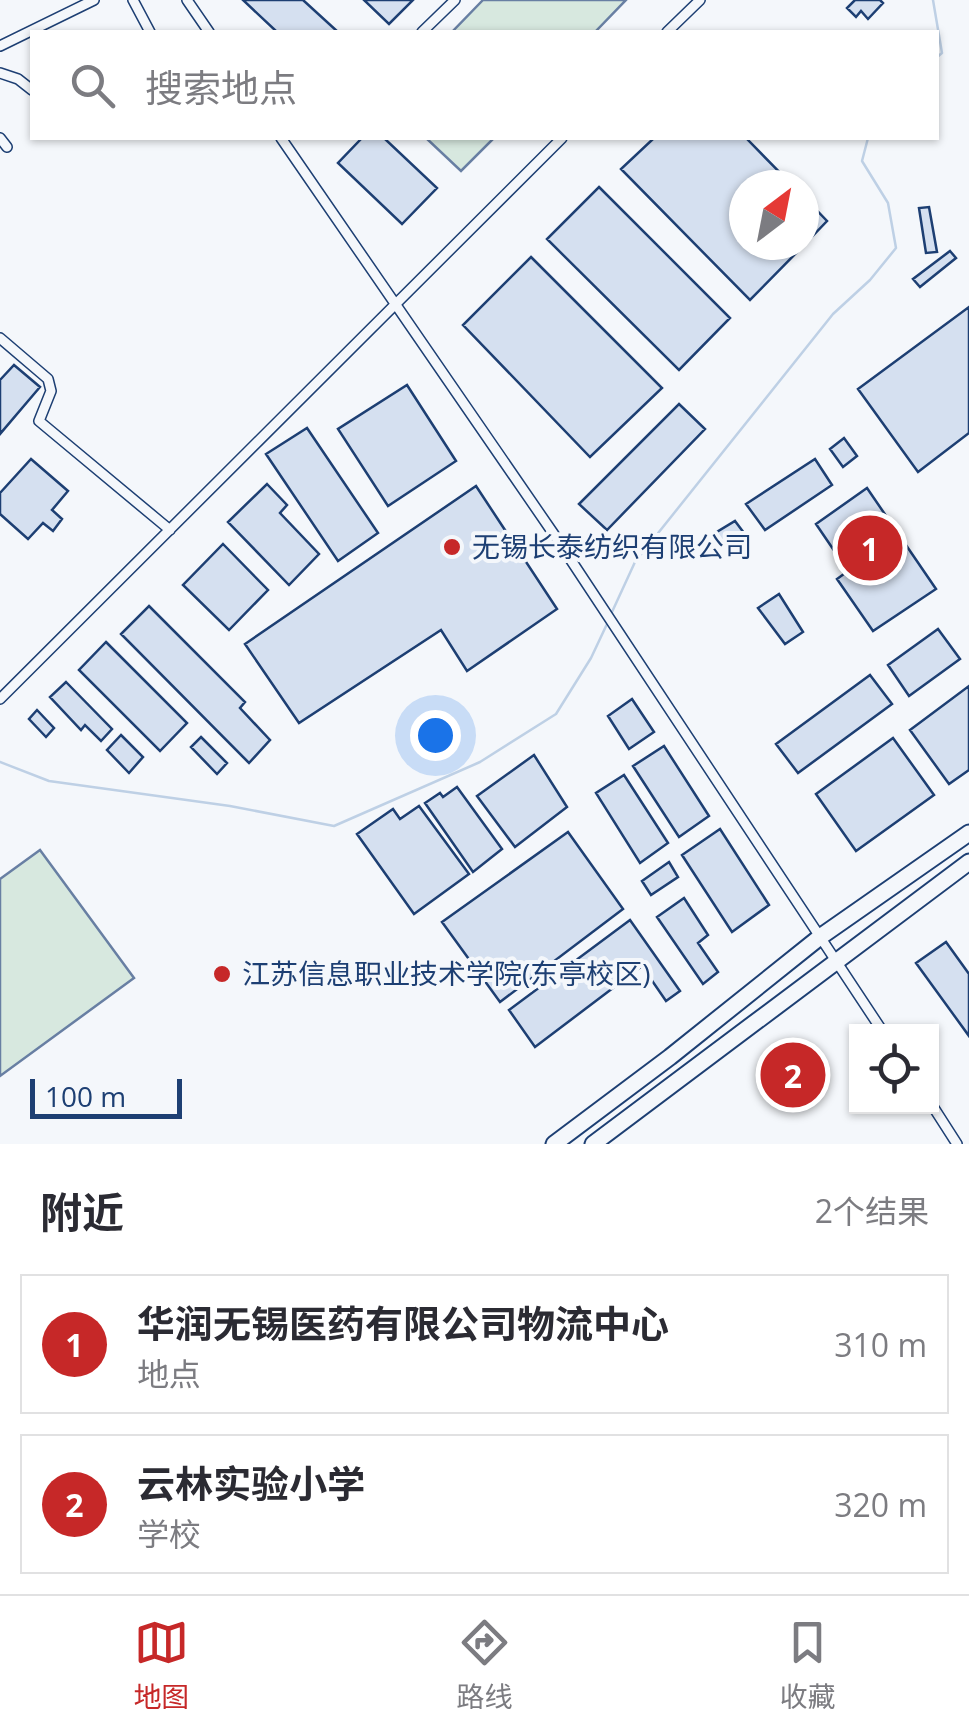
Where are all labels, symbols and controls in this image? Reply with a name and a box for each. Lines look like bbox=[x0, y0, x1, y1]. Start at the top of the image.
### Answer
search box bbox=[30, 30, 939, 140]
icon: search bbox=[65, 58, 120, 113]
text: 搜索地点 bbox=[145, 61, 297, 113]
north arrow bbox=[729, 170, 819, 260]
pin: 1 bbox=[838, 510, 902, 586]
place label: 无锡长泰纺织有限公司 bbox=[472, 527, 752, 565]
marker: 无锡长泰纺织有限公司 bbox=[441, 536, 463, 558]
your location bbox=[410, 710, 461, 761]
place label: 江苏信息职业技术学院(东亭校区) bbox=[242, 954, 651, 992]
marker: 江苏信息职业技术学院(东亭校区) bbox=[211, 963, 233, 985]
map controls bbox=[849, 1024, 939, 1114]
button: locate bbox=[849, 1024, 939, 1114]
pin: 2 bbox=[760, 1038, 826, 1112]
scale bar bbox=[30, 1074, 182, 1118]
text: 100 m bbox=[45, 1077, 126, 1115]
text: 附近 bbox=[40, 1183, 124, 1240]
text: 2个结果 bbox=[815, 1189, 929, 1232]
text: 华润无锡医药有限公司物流中心 bbox=[137, 1297, 669, 1349]
text: 1 bbox=[65, 1323, 84, 1366]
text: 310 m bbox=[834, 1323, 927, 1366]
text: 地点 bbox=[137, 1352, 201, 1395]
text: 云林实验小学 bbox=[137, 1457, 365, 1509]
text: 2 bbox=[65, 1483, 84, 1526]
text: 320 m bbox=[834, 1483, 927, 1526]
text: 学校 bbox=[137, 1512, 201, 1555]
tab: 地图 bbox=[133, 1615, 190, 1715]
tab: 路线 bbox=[456, 1615, 513, 1715]
tab: 收藏 bbox=[779, 1615, 836, 1715]

